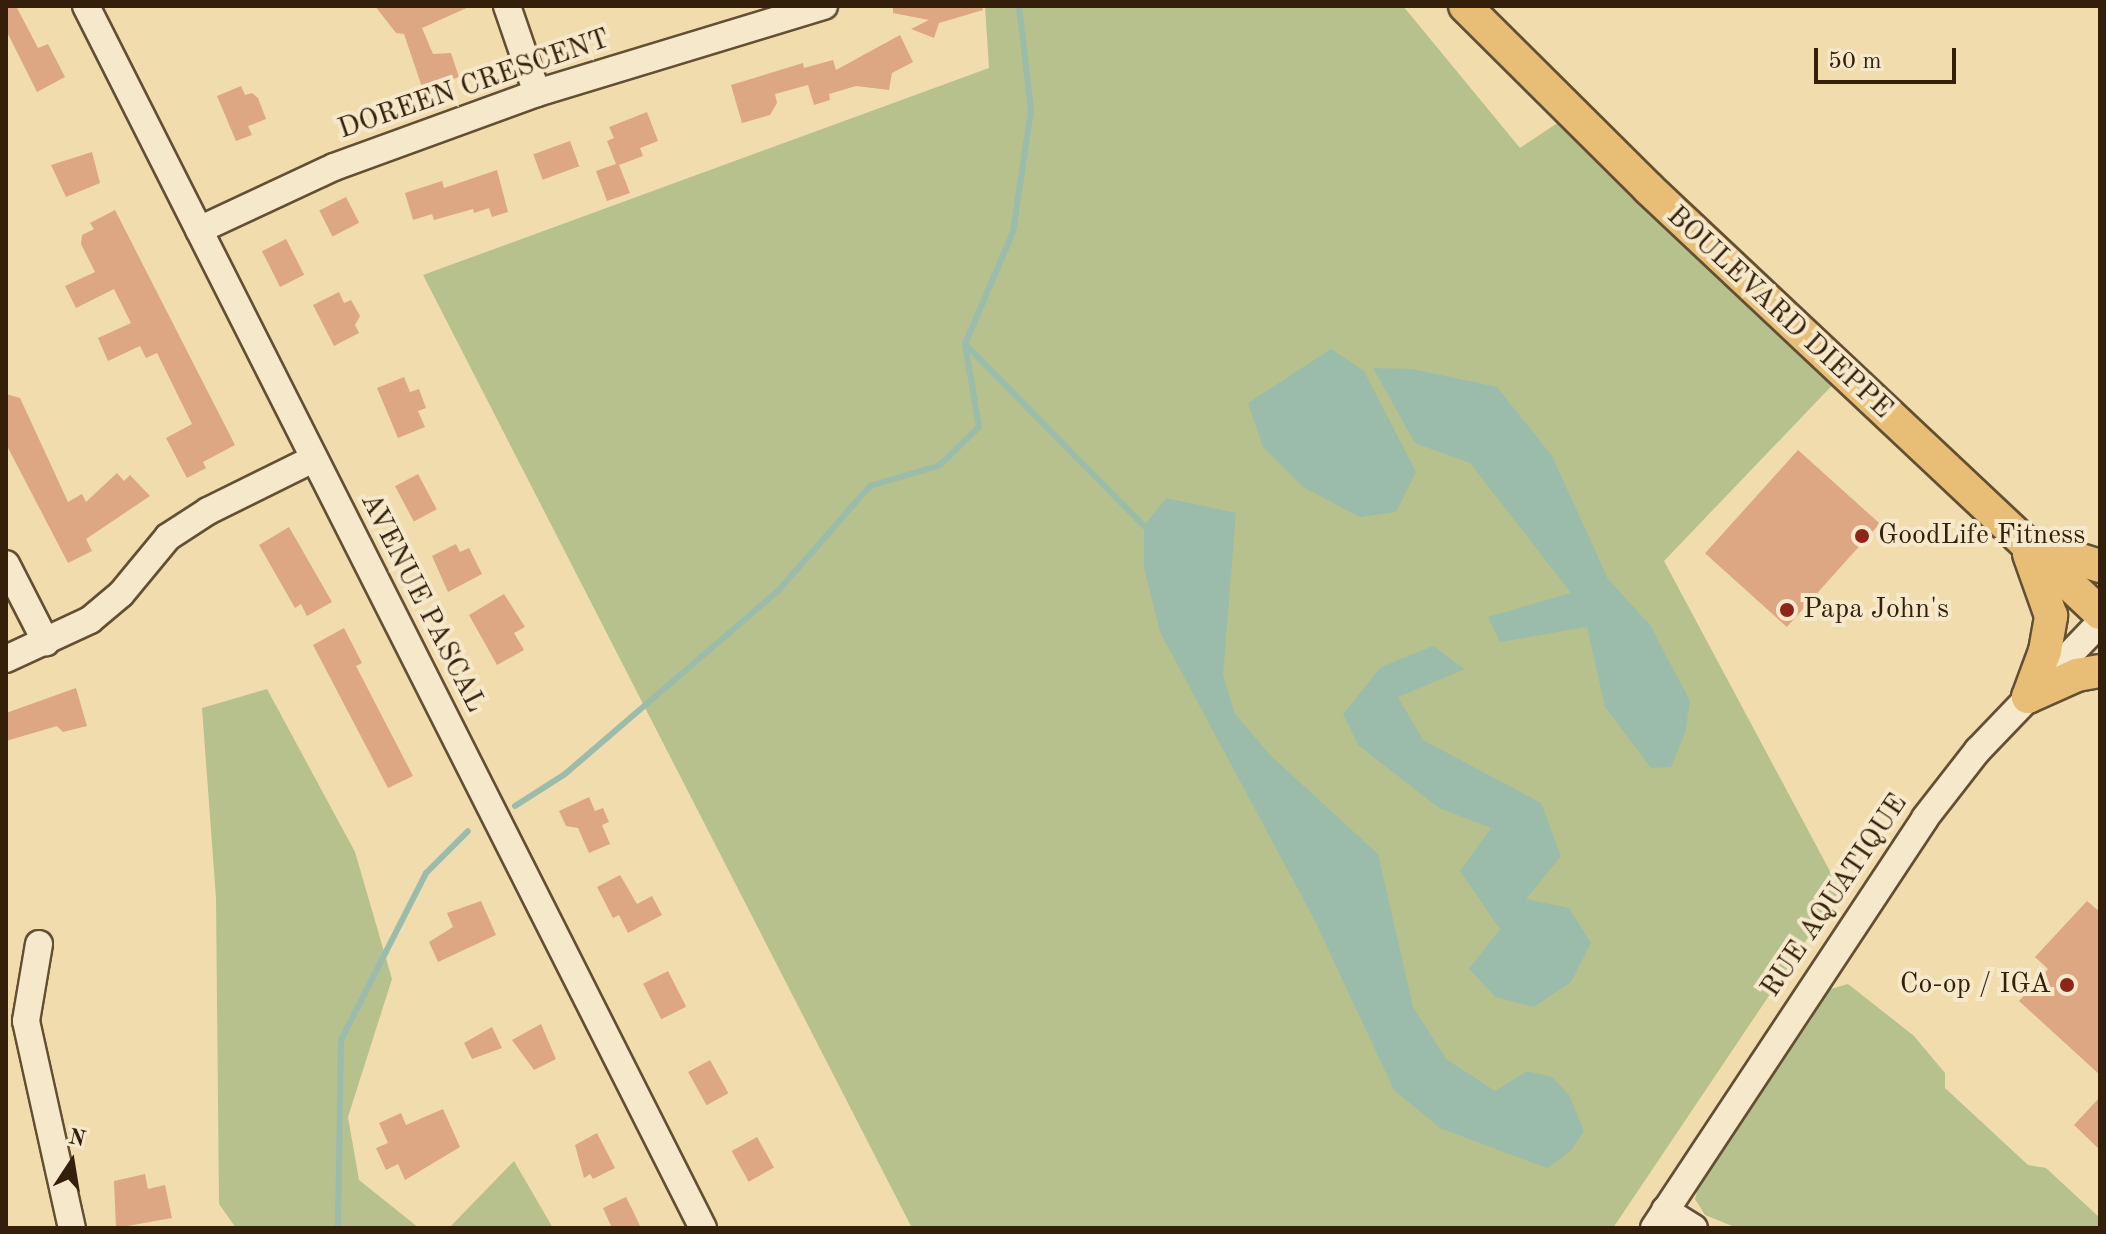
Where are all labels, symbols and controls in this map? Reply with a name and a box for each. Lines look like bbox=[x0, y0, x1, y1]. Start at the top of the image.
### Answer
street label: DOREEN CRESCENT bbox=[334, 23, 614, 147]
scale bar bbox=[1818, 32, 1960, 82]
text: 50 m bbox=[1828, 50, 1882, 74]
street label: BOULEVARD DIEPPE bbox=[1659, 200, 1899, 426]
street label: AVENUE PASCAL bbox=[352, 488, 492, 718]
place label: GoodLife Fitness bbox=[1878, 519, 2085, 553]
marker: GoodLife Fitness bbox=[1853, 527, 1871, 545]
place label: Papa John's bbox=[1803, 593, 1949, 627]
marker: Papa John's bbox=[1778, 601, 1796, 619]
street label: RUE AQUATIQUE bbox=[1755, 788, 1915, 1004]
place label: Co-op / IGA bbox=[1900, 968, 2051, 1002]
marker: Co-op / IGA bbox=[2058, 976, 2076, 994]
north arrow bbox=[32, 1122, 112, 1202]
text: N bbox=[66, 1126, 87, 1151]

